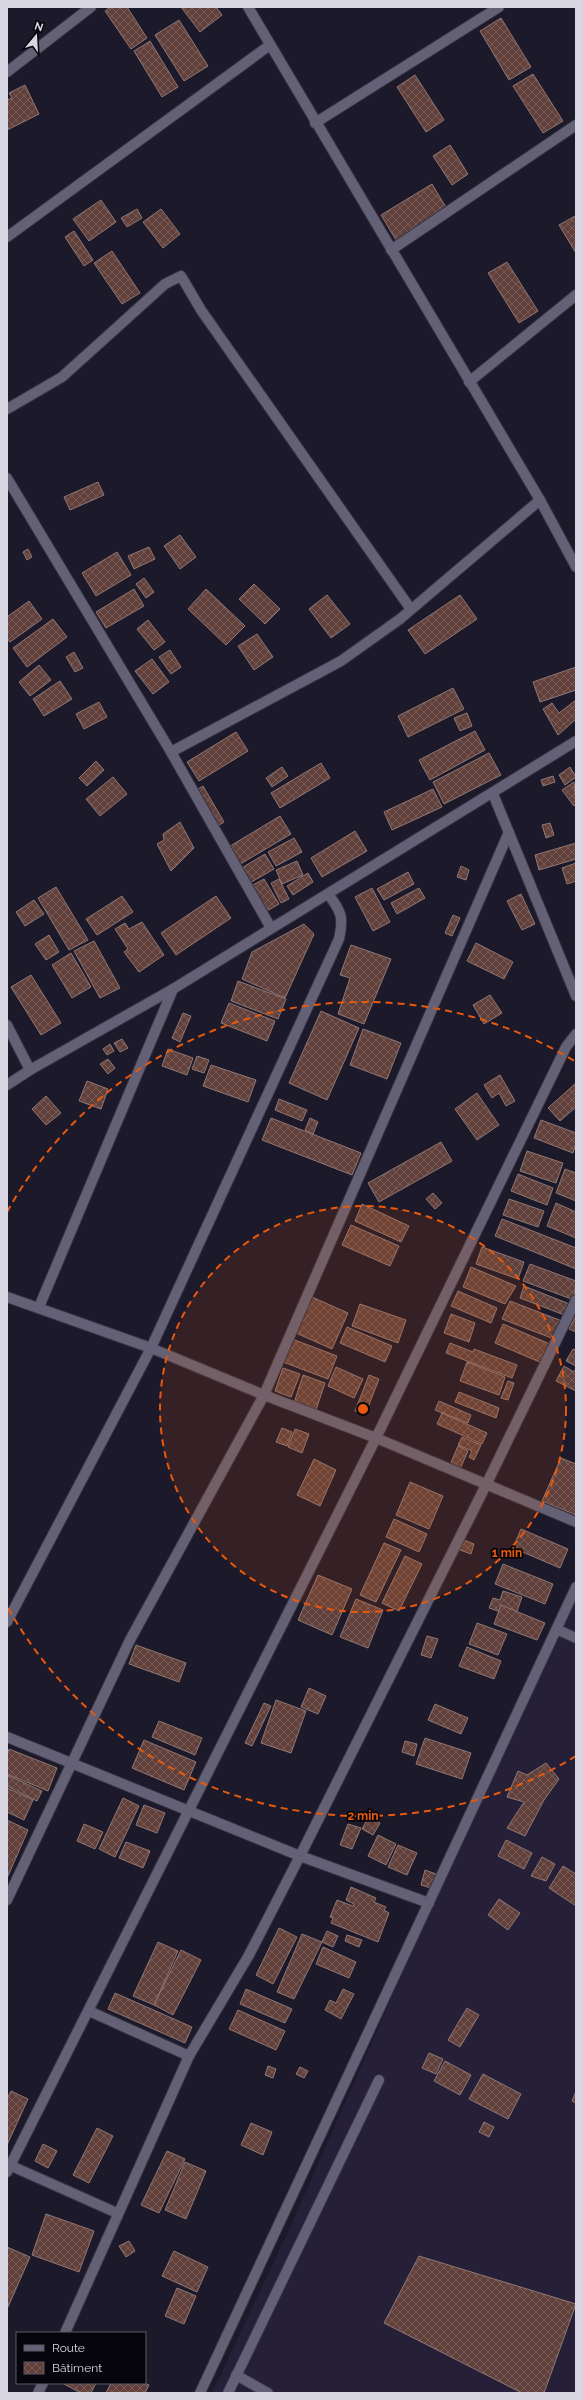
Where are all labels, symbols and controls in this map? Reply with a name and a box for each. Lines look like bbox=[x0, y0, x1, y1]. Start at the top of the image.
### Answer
north arrow bbox=[16, 16, 56, 56]
text: N bbox=[33, 19, 45, 34]
centre of rings bbox=[356, 1402, 370, 1416]
text: 1 min bbox=[492, 1546, 522, 1560]
text: 2 min bbox=[347, 1809, 379, 1823]
legend bbox=[16, 2332, 146, 2384]
text: Route bbox=[52, 2341, 85, 2355]
text: Bâtiment bbox=[52, 2361, 102, 2375]

